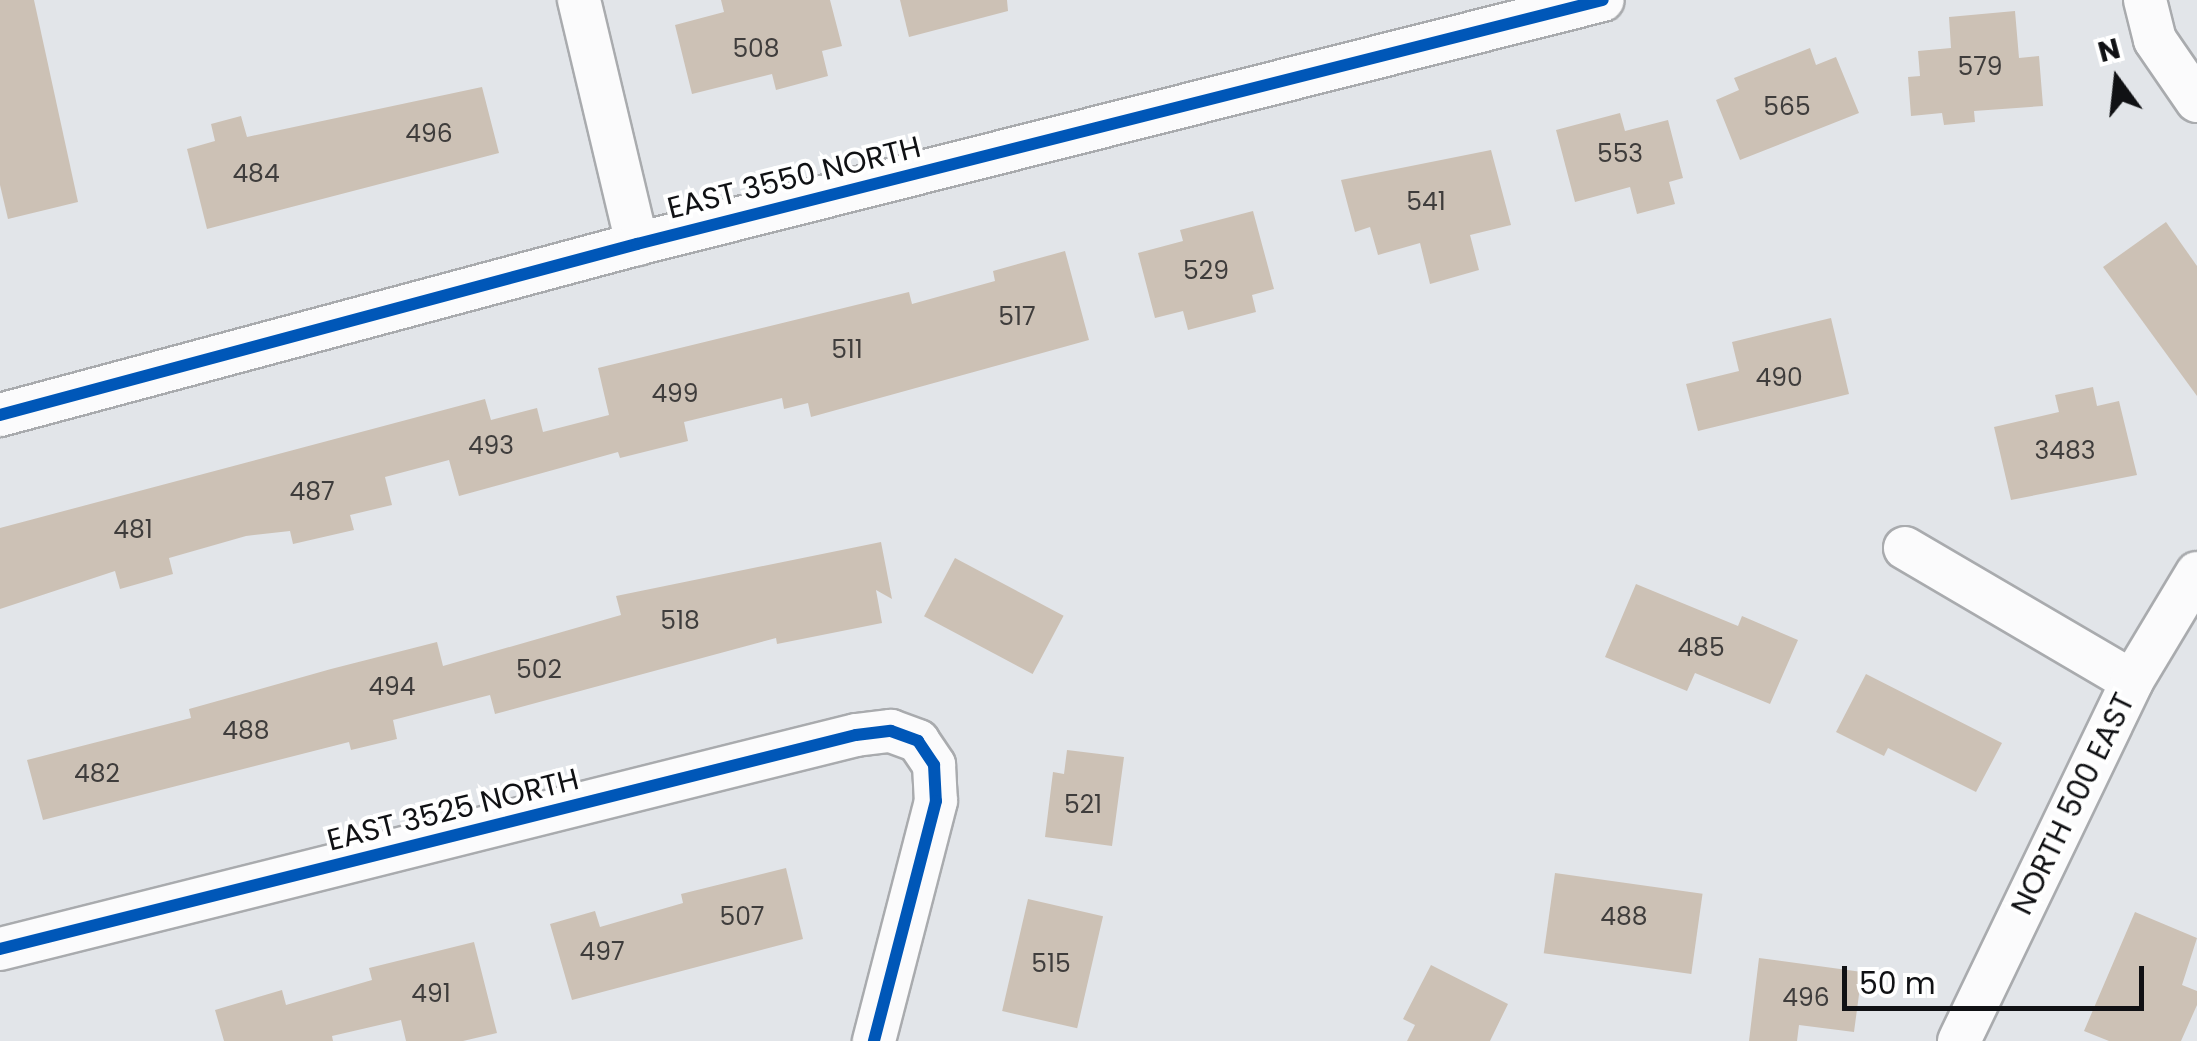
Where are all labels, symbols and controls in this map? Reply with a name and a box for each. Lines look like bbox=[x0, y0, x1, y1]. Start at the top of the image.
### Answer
text: N bbox=[2094, 29, 2124, 72]
north arrow bbox=[2067, 30, 2167, 130]
house number: 508 bbox=[732, 34, 780, 64]
house number: 579 bbox=[1957, 52, 2003, 82]
house number: 565 bbox=[1763, 92, 1811, 122]
house number: 496 bbox=[405, 119, 453, 149]
street label: EAST 3550 NORTH bbox=[664, 129, 924, 227]
house number: 553 bbox=[1597, 139, 1643, 169]
house number: 484 bbox=[232, 159, 280, 189]
house number: 541 bbox=[1406, 187, 1446, 217]
house number: 529 bbox=[1183, 256, 1229, 286]
house number: 517 bbox=[998, 302, 1036, 332]
house number: 511 bbox=[831, 335, 863, 365]
house number: 490 bbox=[1755, 363, 1803, 393]
house number: 499 bbox=[651, 379, 699, 409]
house number: 493 bbox=[468, 431, 514, 461]
house number: 3483 bbox=[2035, 436, 2095, 466]
house number: 487 bbox=[289, 477, 335, 507]
house number: 481 bbox=[113, 515, 153, 545]
house number: 518 bbox=[660, 606, 700, 636]
house number: 485 bbox=[1677, 633, 1725, 663]
house number: 502 bbox=[516, 655, 562, 685]
house number: 494 bbox=[368, 672, 416, 702]
street label: NORTH 500 EAST bbox=[2004, 687, 2142, 921]
house number: 488 bbox=[222, 716, 270, 746]
house number: 482 bbox=[74, 759, 120, 789]
street label: EAST 3525 NORTH bbox=[323, 761, 583, 859]
house number: 521 bbox=[1064, 790, 1102, 820]
house number: 507 bbox=[719, 902, 765, 932]
house number: 488 bbox=[1600, 902, 1648, 932]
house number: 497 bbox=[579, 937, 625, 967]
scale bar bbox=[1847, 946, 2150, 1008]
house number: 515 bbox=[1031, 949, 1071, 979]
text: 50 m bbox=[1859, 962, 1936, 1005]
house number: 491 bbox=[411, 979, 451, 1009]
house number: 496 bbox=[1782, 983, 1830, 1013]

